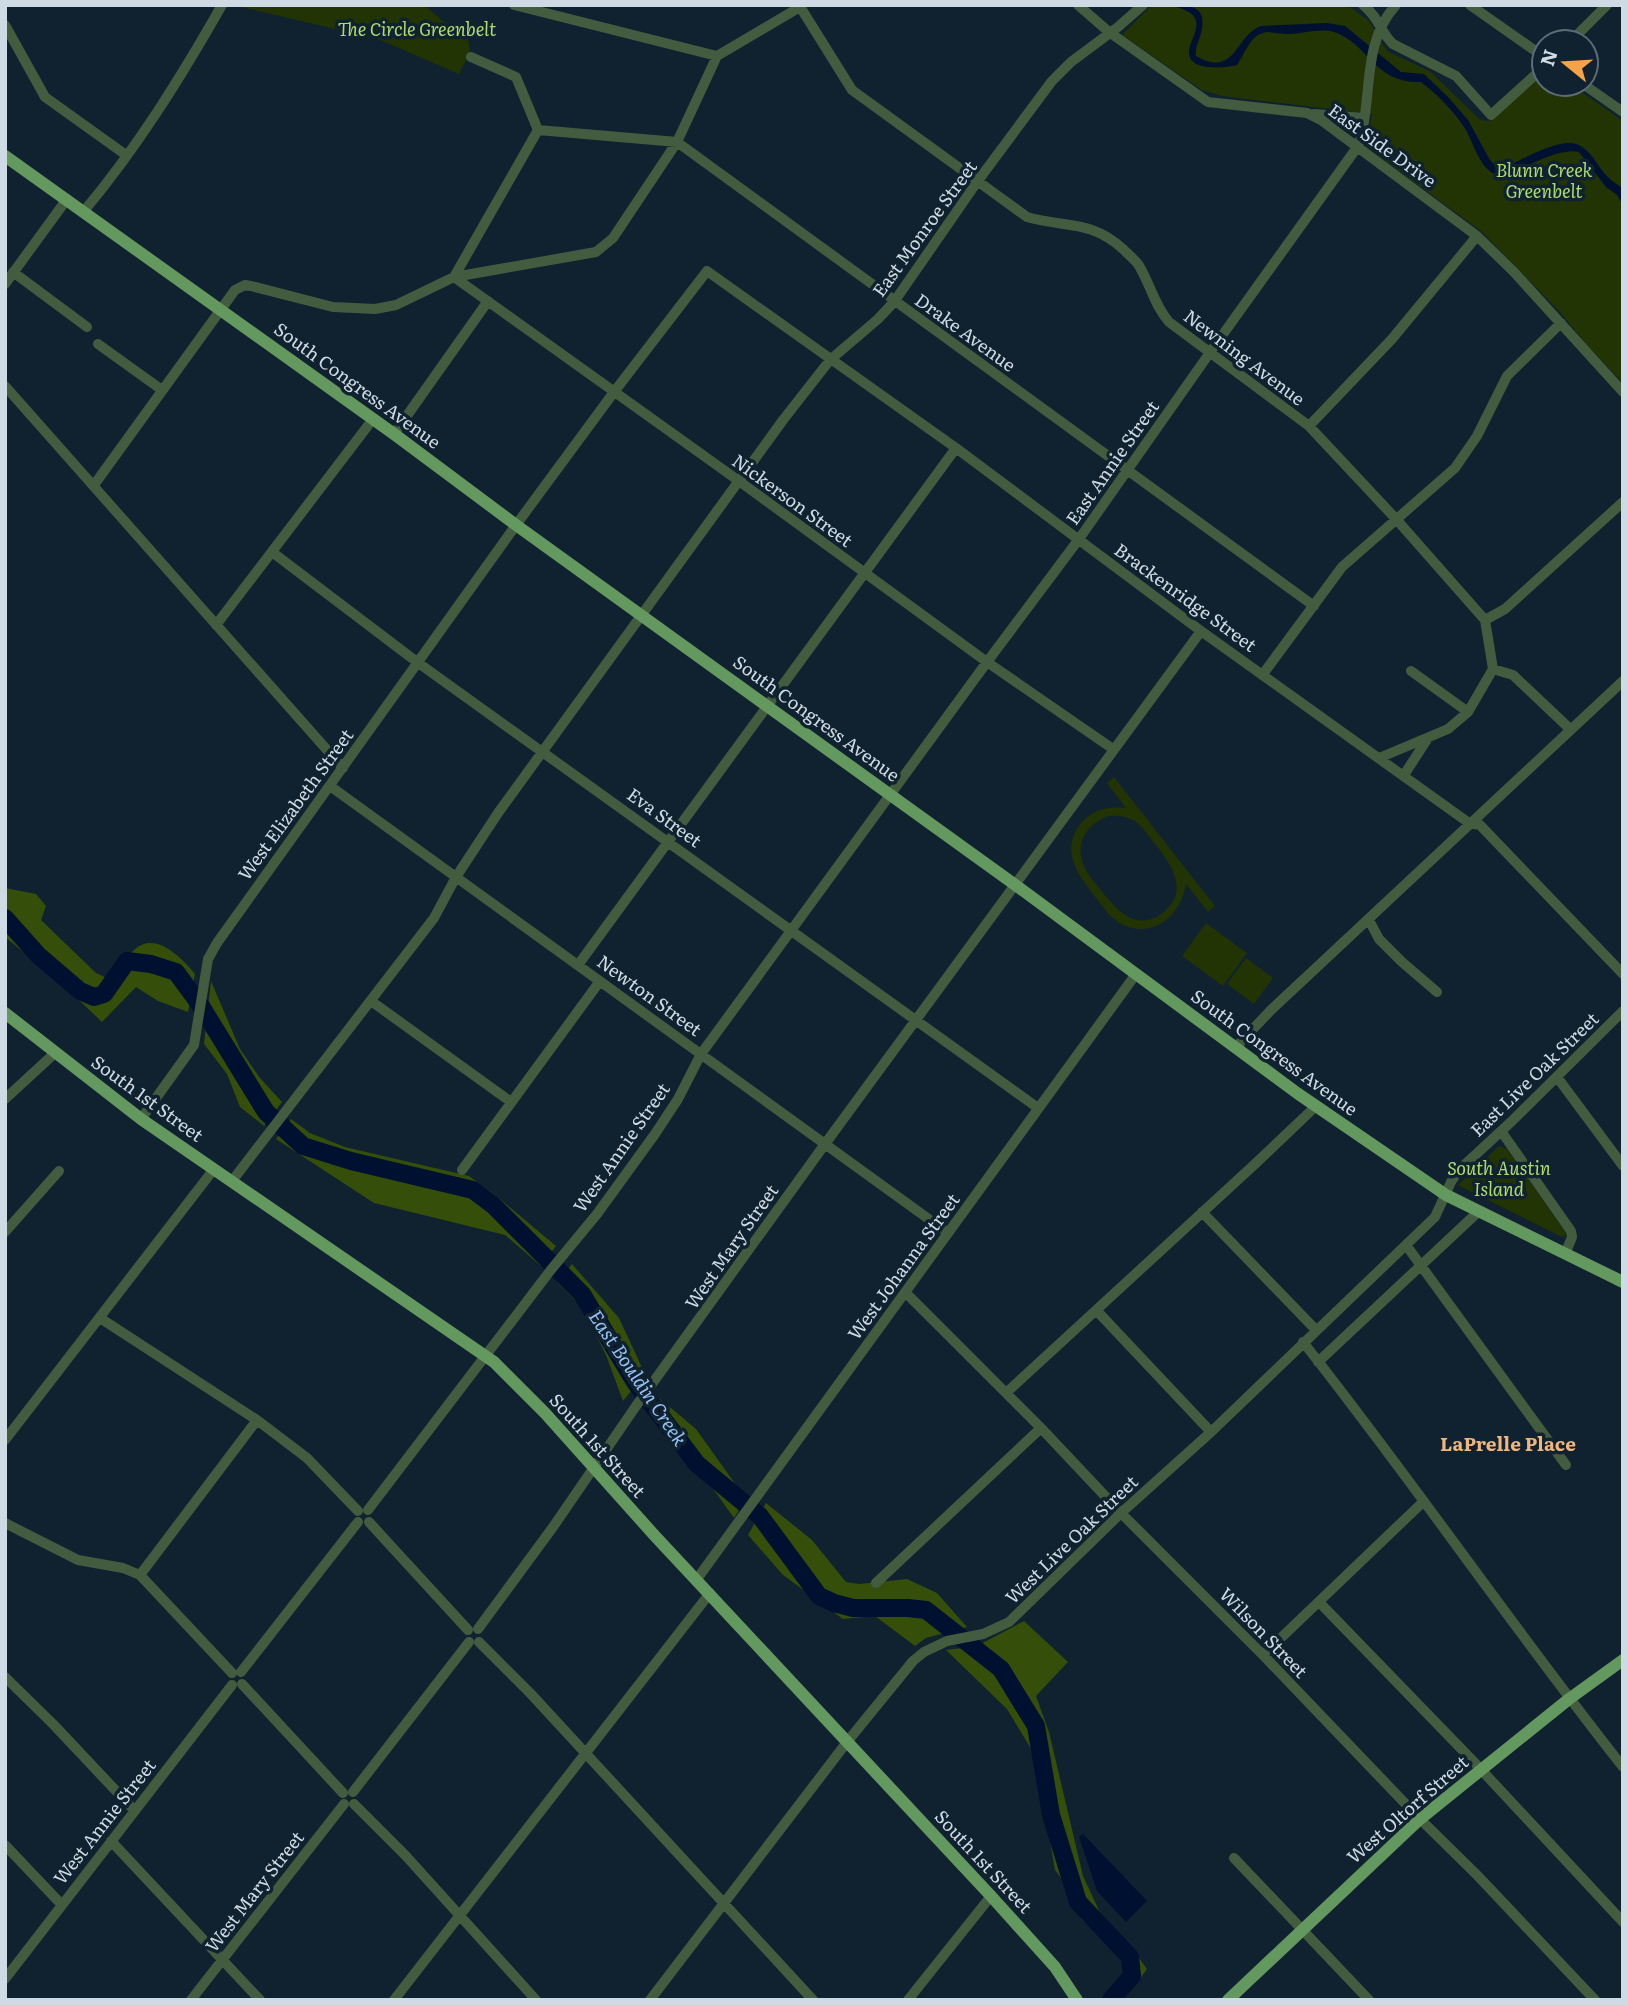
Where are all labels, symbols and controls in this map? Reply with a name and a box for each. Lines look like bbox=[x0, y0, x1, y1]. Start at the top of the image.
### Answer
park label: The Circle Greenbelt bbox=[338, 15, 496, 42]
north arrow bbox=[1530, 28, 1600, 98]
text: N bbox=[1532, 45, 1564, 69]
street label: East Side Drive bbox=[1323, 96, 1442, 193]
street label: East Monroe Street bbox=[865, 154, 983, 302]
park label: Blunn Creek Greenbelt bbox=[1496, 156, 1592, 204]
street label: Drake Avenue bbox=[910, 286, 1022, 378]
street label: Newning Avenue bbox=[1179, 302, 1311, 411]
street label: South Congress Avenue bbox=[269, 315, 447, 455]
street label: East Annie Street bbox=[1059, 394, 1165, 530]
street label: Nickerson Street bbox=[727, 447, 859, 553]
street label: Brackenridge Street bbox=[1109, 536, 1263, 658]
street label: South Congress Avenue bbox=[728, 648, 906, 788]
street label: West Elizabeth Street bbox=[231, 722, 359, 885]
street label: Eva Street bbox=[622, 781, 708, 853]
street label: Newton Street bbox=[592, 948, 708, 1042]
street label: South Congress Avenue bbox=[1186, 982, 1364, 1122]
street label: East Live Oak Street bbox=[1464, 1005, 1605, 1142]
street label: South 1st Street bbox=[86, 1048, 210, 1148]
street label: West Annie Street bbox=[566, 1076, 676, 1218]
park label: South Austin Island bbox=[1447, 1154, 1551, 1202]
street label: West Mary Street bbox=[678, 1178, 784, 1314]
street label: West Johanna Street bbox=[840, 1187, 966, 1345]
water label: East Bouldin Creek bbox=[583, 1304, 695, 1452]
street label: South 1st Street bbox=[544, 1387, 653, 1504]
district label: LaPrelle Place bbox=[1440, 1429, 1576, 1457]
street label: West Live Oak Street bbox=[998, 1468, 1144, 1610]
street label: Wilson Street bbox=[1214, 1581, 1315, 1684]
street label: West Oltorf Street bbox=[1340, 1748, 1474, 1869]
street label: West Annie Street bbox=[46, 1752, 162, 1890]
street label: South 1st Street bbox=[929, 1803, 1040, 1919]
street label: West Mary Street bbox=[198, 1824, 310, 1957]

